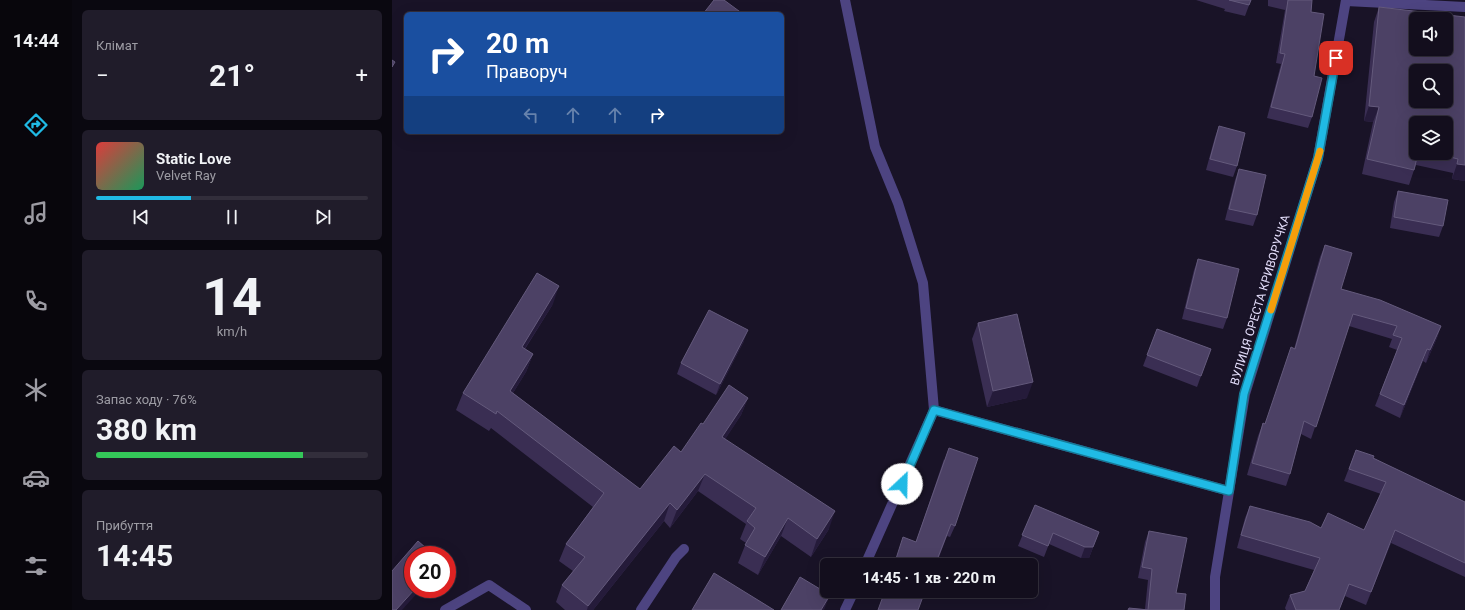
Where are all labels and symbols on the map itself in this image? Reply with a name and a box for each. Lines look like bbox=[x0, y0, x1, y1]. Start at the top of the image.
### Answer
pin bbox=[1319, 41, 1353, 75]
street label: ВУЛИЦЯ ОРЕСТА КРИВОРУЧКА bbox=[1227, 213, 1293, 387]
position arrow bbox=[881, 463, 923, 505]
speed limit sign: 20 bbox=[404, 546, 456, 598]

